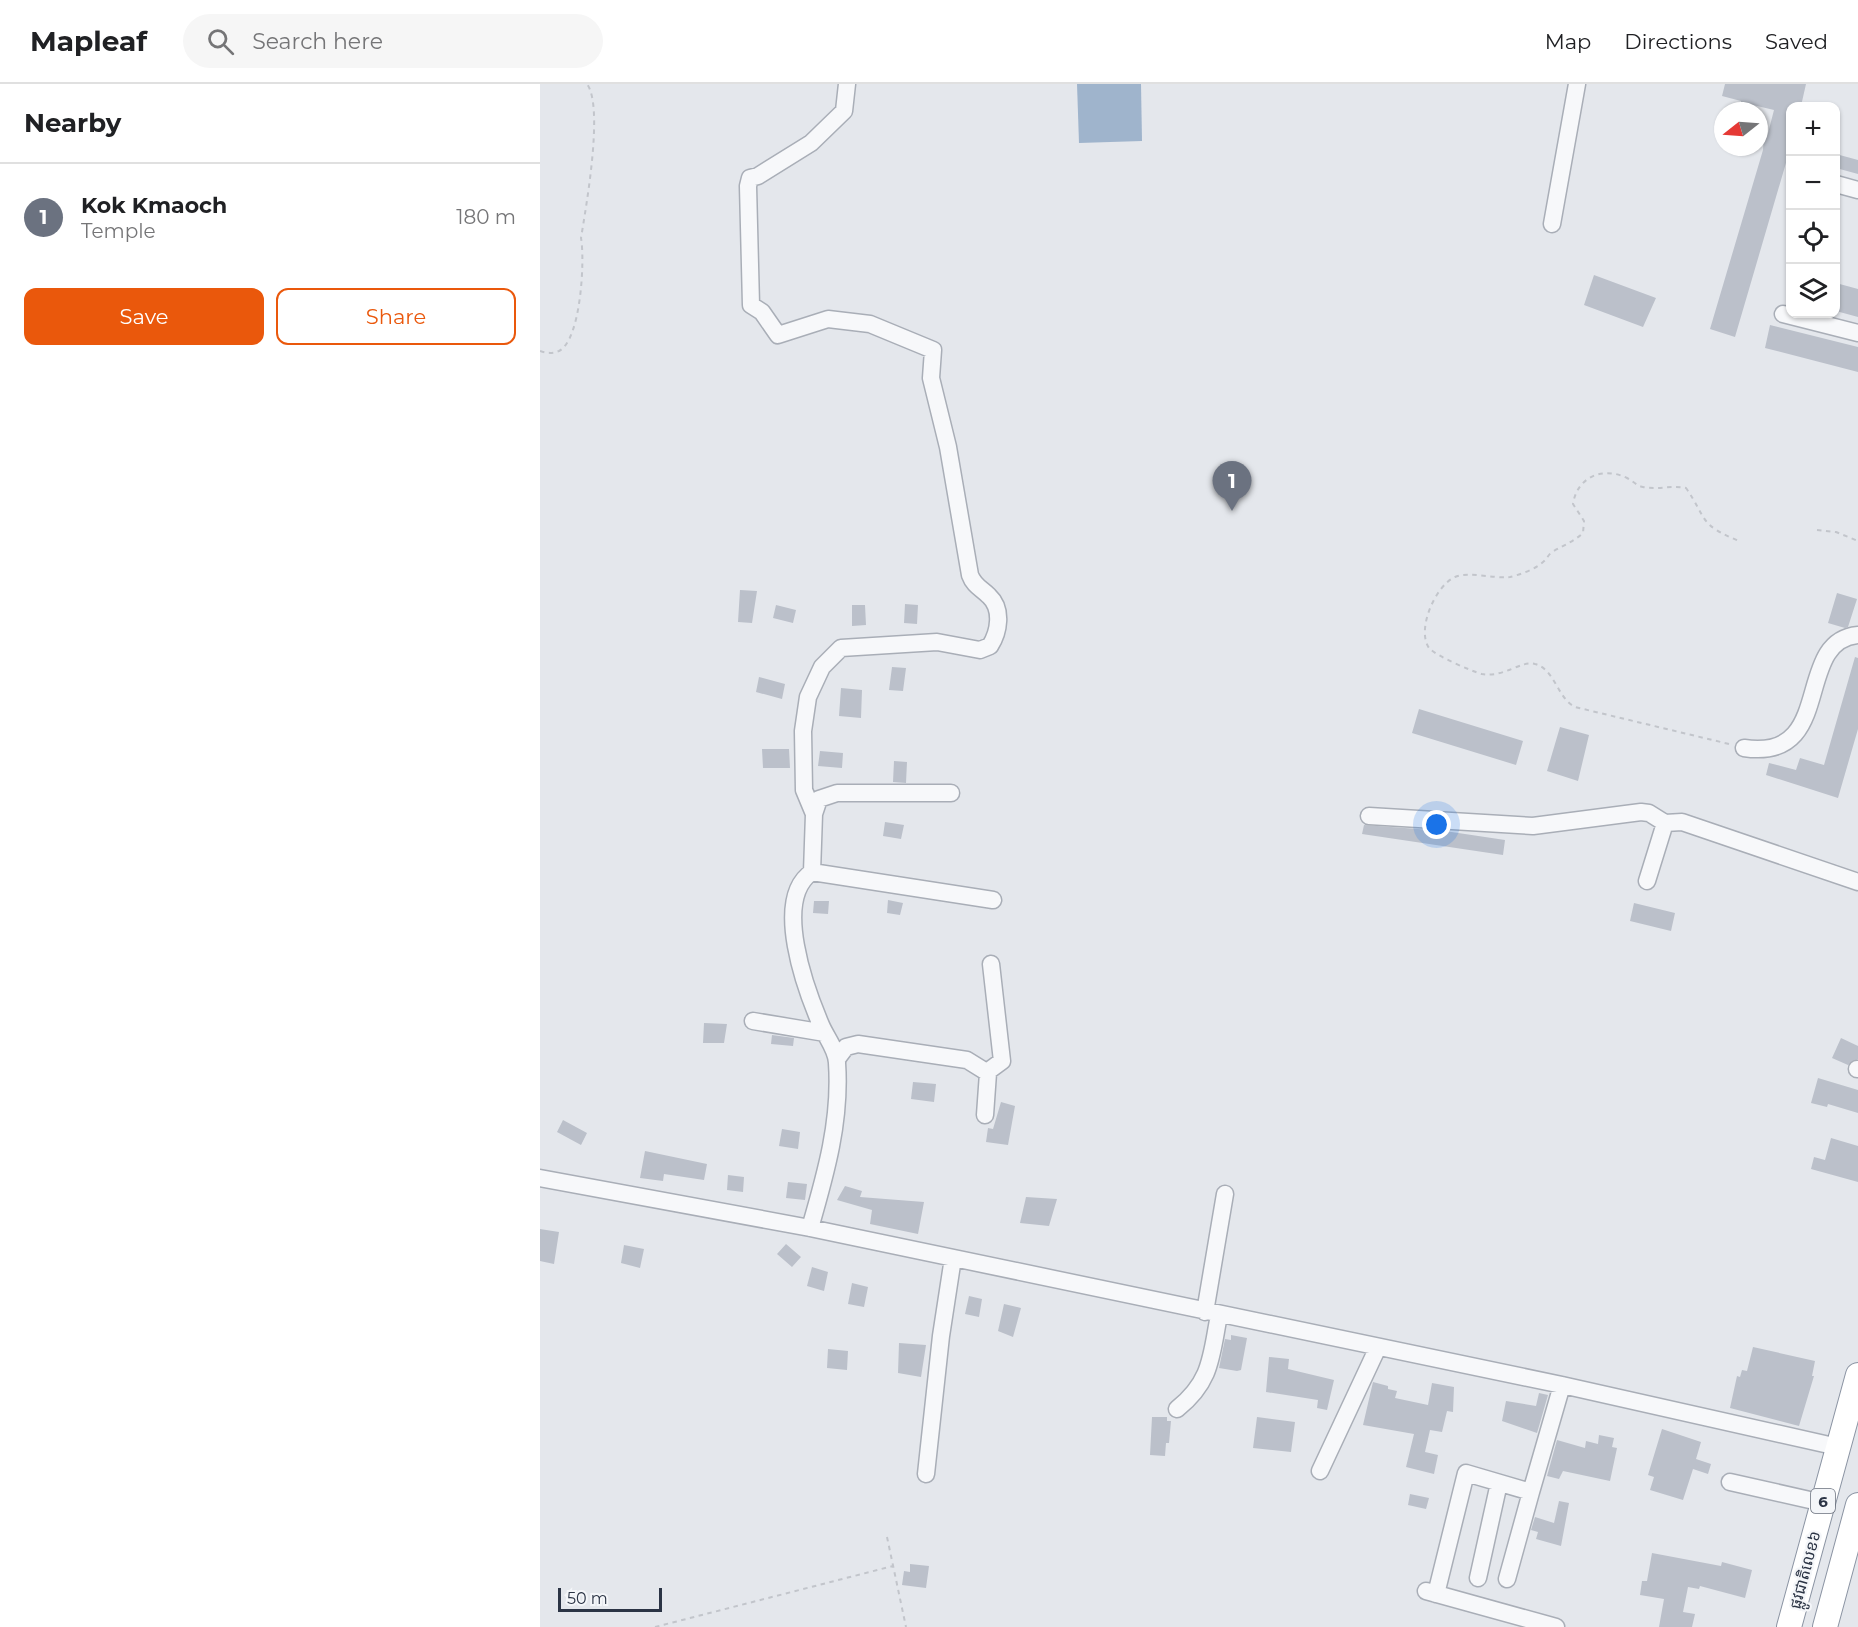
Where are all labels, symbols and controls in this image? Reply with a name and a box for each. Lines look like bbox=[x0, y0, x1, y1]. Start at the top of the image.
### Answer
search box bbox=[183, 14, 603, 68]
text: Mapleaf bbox=[30, 24, 147, 58]
icon: search bbox=[204, 25, 237, 58]
text: Search here bbox=[252, 28, 383, 55]
text: Map bbox=[1545, 29, 1591, 54]
text: Directions bbox=[1624, 29, 1732, 54]
text: Saved bbox=[1765, 29, 1828, 54]
north arrow bbox=[1714, 102, 1768, 156]
map controls bbox=[1786, 102, 1840, 318]
button: + bbox=[1786, 102, 1840, 156]
text: Nearby bbox=[24, 107, 121, 139]
button: − bbox=[1786, 156, 1840, 210]
text: Kok Kmaoch bbox=[81, 192, 227, 219]
text: 1 bbox=[40, 205, 47, 229]
text: 180 m bbox=[456, 205, 516, 229]
button: locate bbox=[1786, 210, 1840, 264]
text: Temple bbox=[81, 219, 156, 243]
button: layers bbox=[1786, 264, 1840, 318]
button: Save bbox=[24, 288, 264, 345]
button: Share bbox=[276, 288, 516, 345]
pin: 1 bbox=[1212, 462, 1252, 511]
your location bbox=[1422, 810, 1451, 839]
road number: 6 bbox=[1811, 1489, 1835, 1513]
street label: ផ្លូវជាតិលេខ៦ bbox=[1785, 1529, 1829, 1612]
scale bar bbox=[558, 1585, 662, 1612]
text: 50 m bbox=[567, 1589, 608, 1608]

